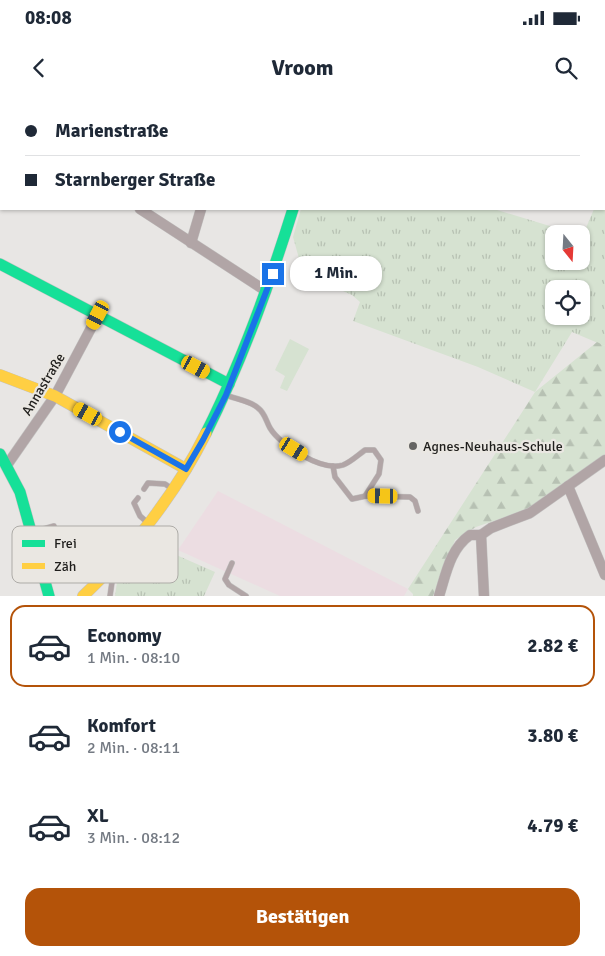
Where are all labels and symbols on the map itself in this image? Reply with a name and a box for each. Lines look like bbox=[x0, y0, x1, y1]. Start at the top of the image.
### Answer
north arrow bbox=[545, 225, 590, 270]
callout: 1 Min. bbox=[290, 256, 383, 292]
route end bbox=[262, 263, 284, 285]
car bbox=[84, 298, 111, 332]
street label: Annastraße bbox=[18, 350, 69, 419]
car bbox=[179, 353, 212, 381]
car bbox=[71, 400, 104, 428]
route start bbox=[109, 421, 131, 443]
car bbox=[277, 435, 310, 463]
place label: Agnes-Neuhaus-Schule bbox=[423, 438, 563, 455]
marker: Agnes-Neuhaus-Schule bbox=[407, 440, 419, 452]
car bbox=[367, 488, 398, 504]
legend bbox=[12, 526, 178, 583]
text: Frei bbox=[54, 535, 77, 552]
text: Zäh bbox=[54, 558, 76, 575]

